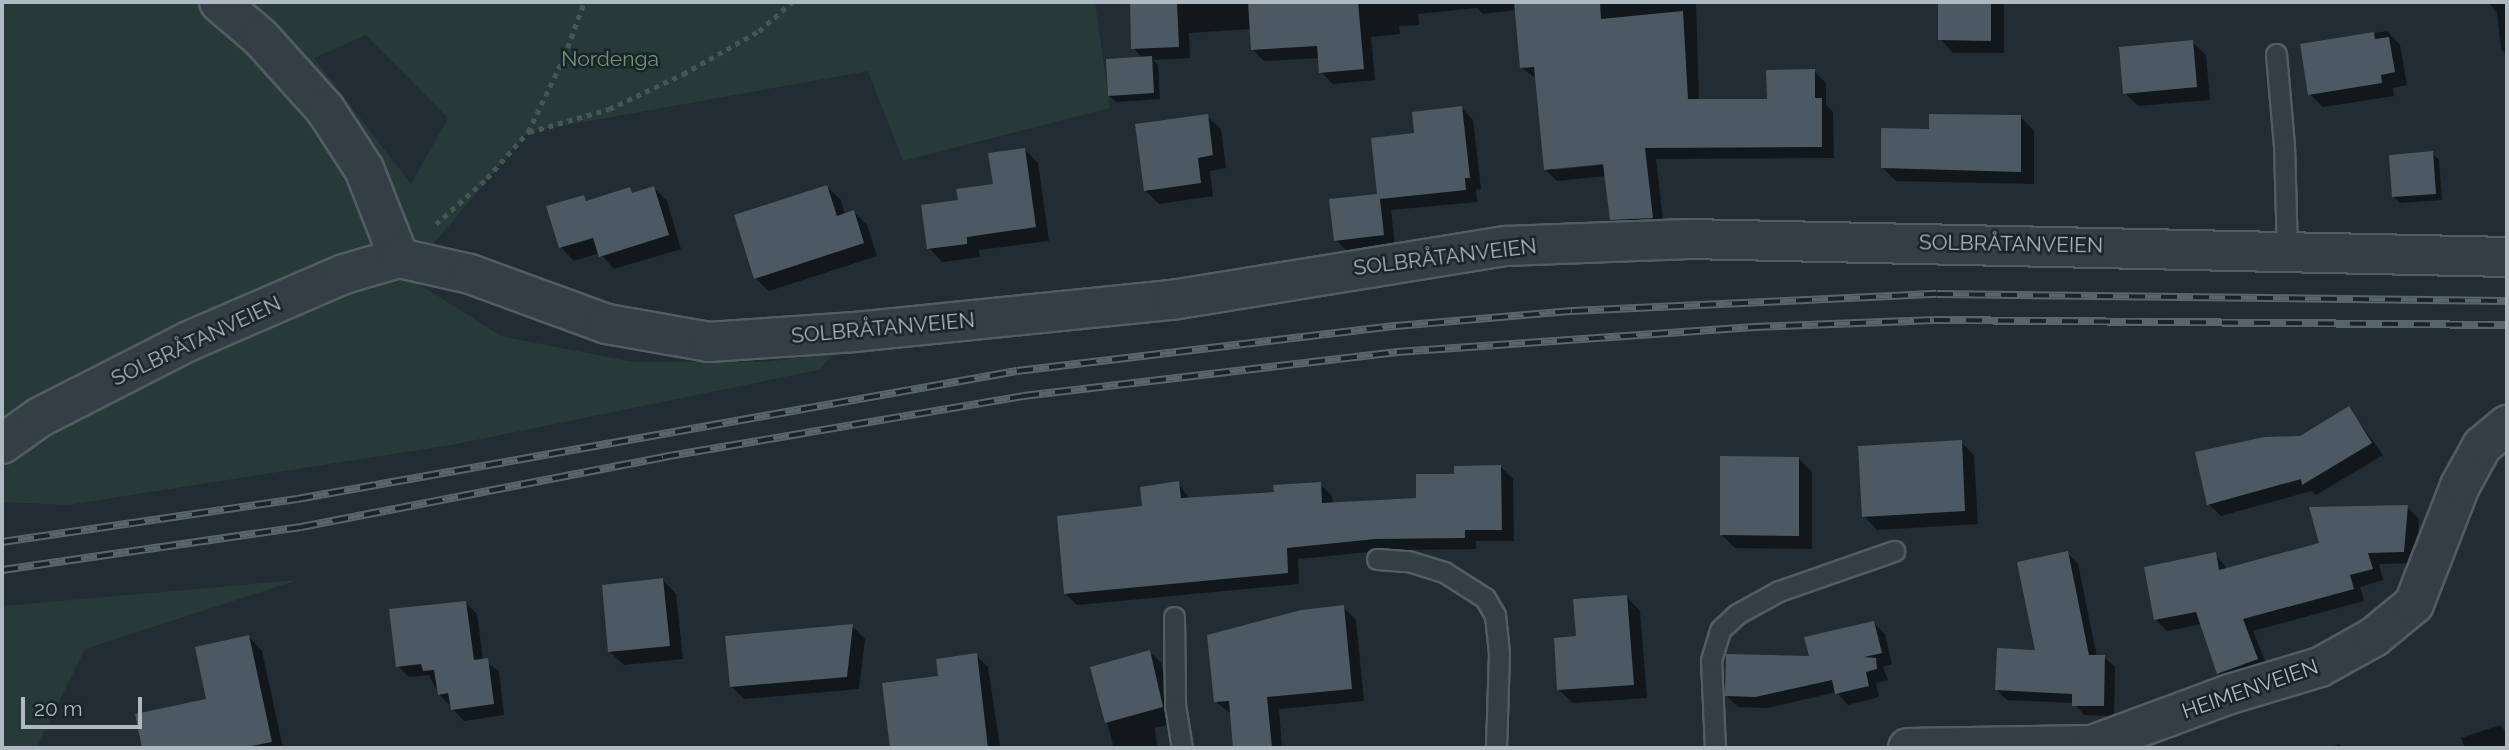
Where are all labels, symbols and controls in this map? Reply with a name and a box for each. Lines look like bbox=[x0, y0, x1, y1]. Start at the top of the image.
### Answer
park label: Nordenga bbox=[561, 46, 659, 72]
street label: SOLBRÅTANVEIEN bbox=[1919, 230, 2103, 258]
street label: SOLBRÅTANVEIEN bbox=[1352, 233, 1538, 281]
street label: SOLBRÅTANVEIEN bbox=[107, 291, 285, 391]
street label: SOLBRÅTANVEIEN bbox=[790, 307, 976, 349]
street label: HEIMENVEIEN bbox=[2179, 654, 2321, 724]
scale bar bbox=[24, 684, 145, 728]
text: 20 m bbox=[34, 696, 82, 721]

